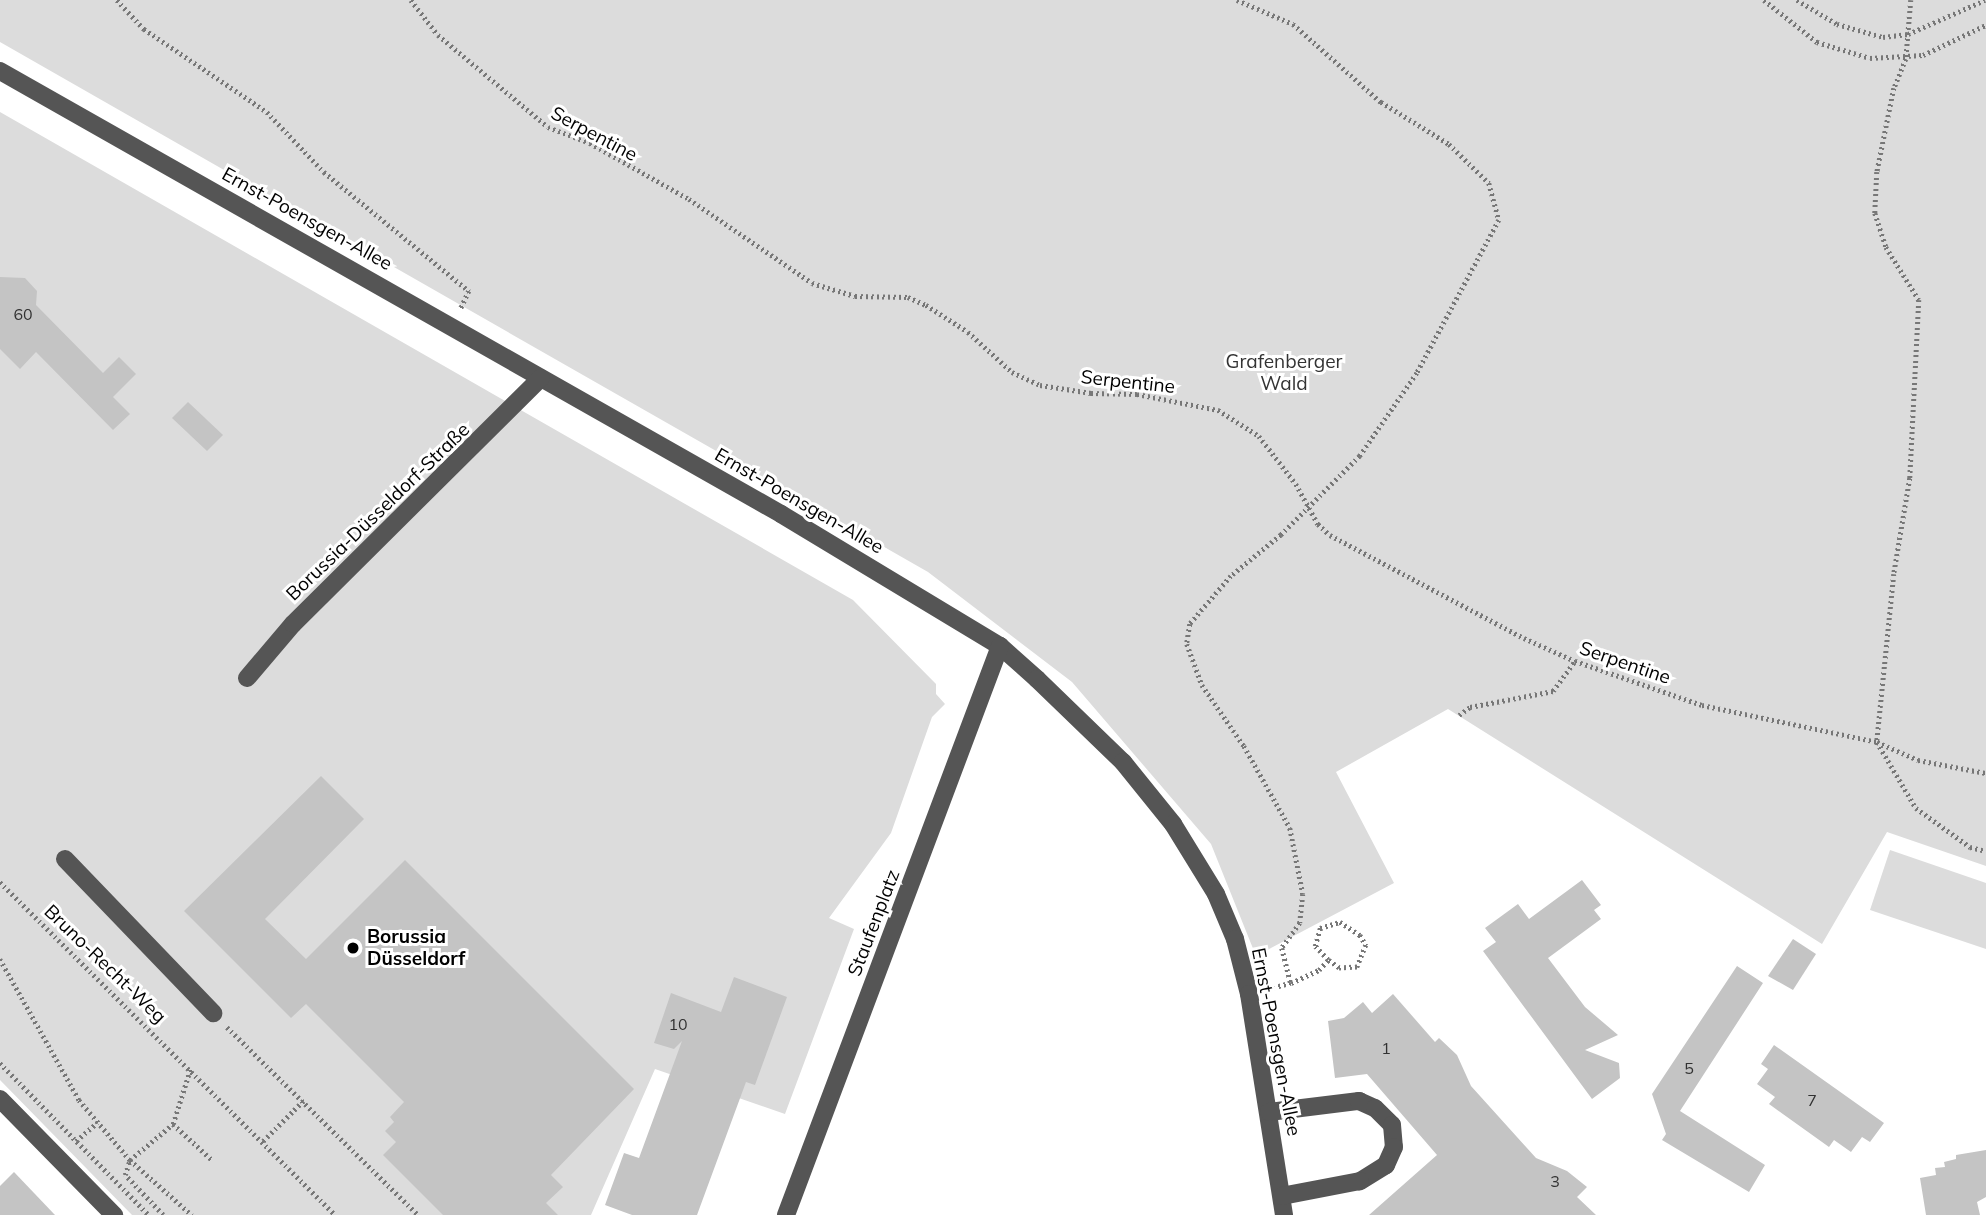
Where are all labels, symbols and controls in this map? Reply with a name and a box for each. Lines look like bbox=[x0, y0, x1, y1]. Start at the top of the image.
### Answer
street label: Serpentine bbox=[547, 102, 641, 166]
street label: Ernst-Poensgen-Allee bbox=[218, 163, 396, 275]
house number: 60 bbox=[13, 304, 33, 324]
park label: Grafenberger Wald bbox=[1226, 351, 1342, 395]
street label: Serpentine bbox=[1080, 366, 1176, 398]
street label: Borussia-Düsseldorf-Straße bbox=[282, 418, 474, 606]
street label: Ernst-Poensgen-Allee bbox=[711, 443, 887, 559]
street label: Serpentine bbox=[1577, 637, 1673, 689]
street label: Staufenplatz bbox=[843, 867, 905, 979]
street label: Bruno-Recht-Weg bbox=[39, 900, 171, 1028]
place label: Borussia Düsseldorf bbox=[367, 926, 465, 970]
marker: Borussia Düsseldorf bbox=[345, 940, 361, 956]
street label: Ernst-Poensgen-Allee bbox=[1247, 946, 1305, 1138]
house number: 10 bbox=[668, 1014, 688, 1034]
house number: 1 bbox=[1381, 1038, 1391, 1058]
house number: 5 bbox=[1684, 1058, 1694, 1078]
house number: 7 bbox=[1807, 1090, 1817, 1110]
house number: 3 bbox=[1550, 1171, 1560, 1191]

